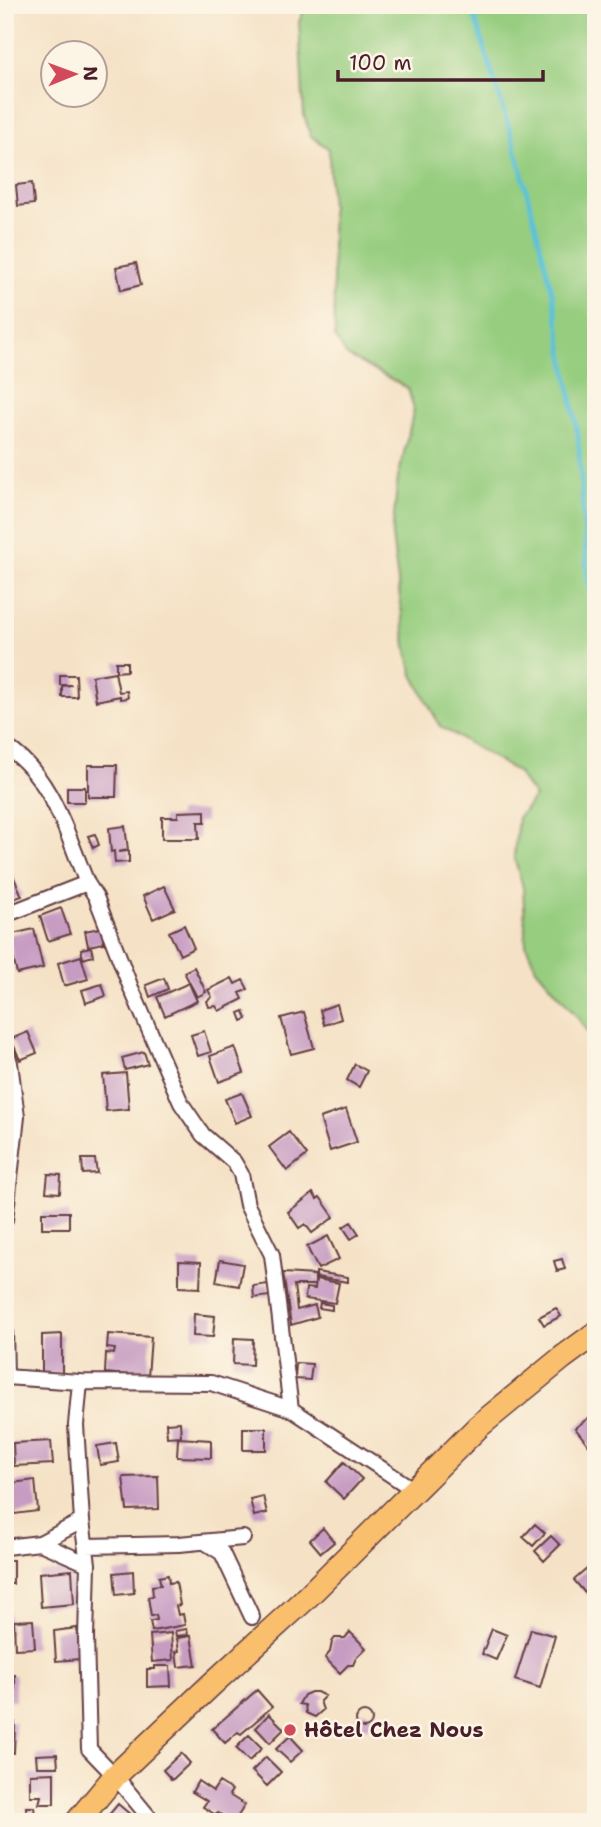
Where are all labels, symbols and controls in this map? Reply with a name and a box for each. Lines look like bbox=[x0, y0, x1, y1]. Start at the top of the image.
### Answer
north arrow bbox=[38, 38, 108, 108]
scale bar bbox=[338, 38, 543, 82]
text: 100 m bbox=[349, 49, 412, 77]
text: N bbox=[78, 66, 103, 81]
place label: Hôtel Chez Nous bbox=[304, 1716, 484, 1744]
marker: Hôtel Chez Nous bbox=[282, 1722, 298, 1738]

